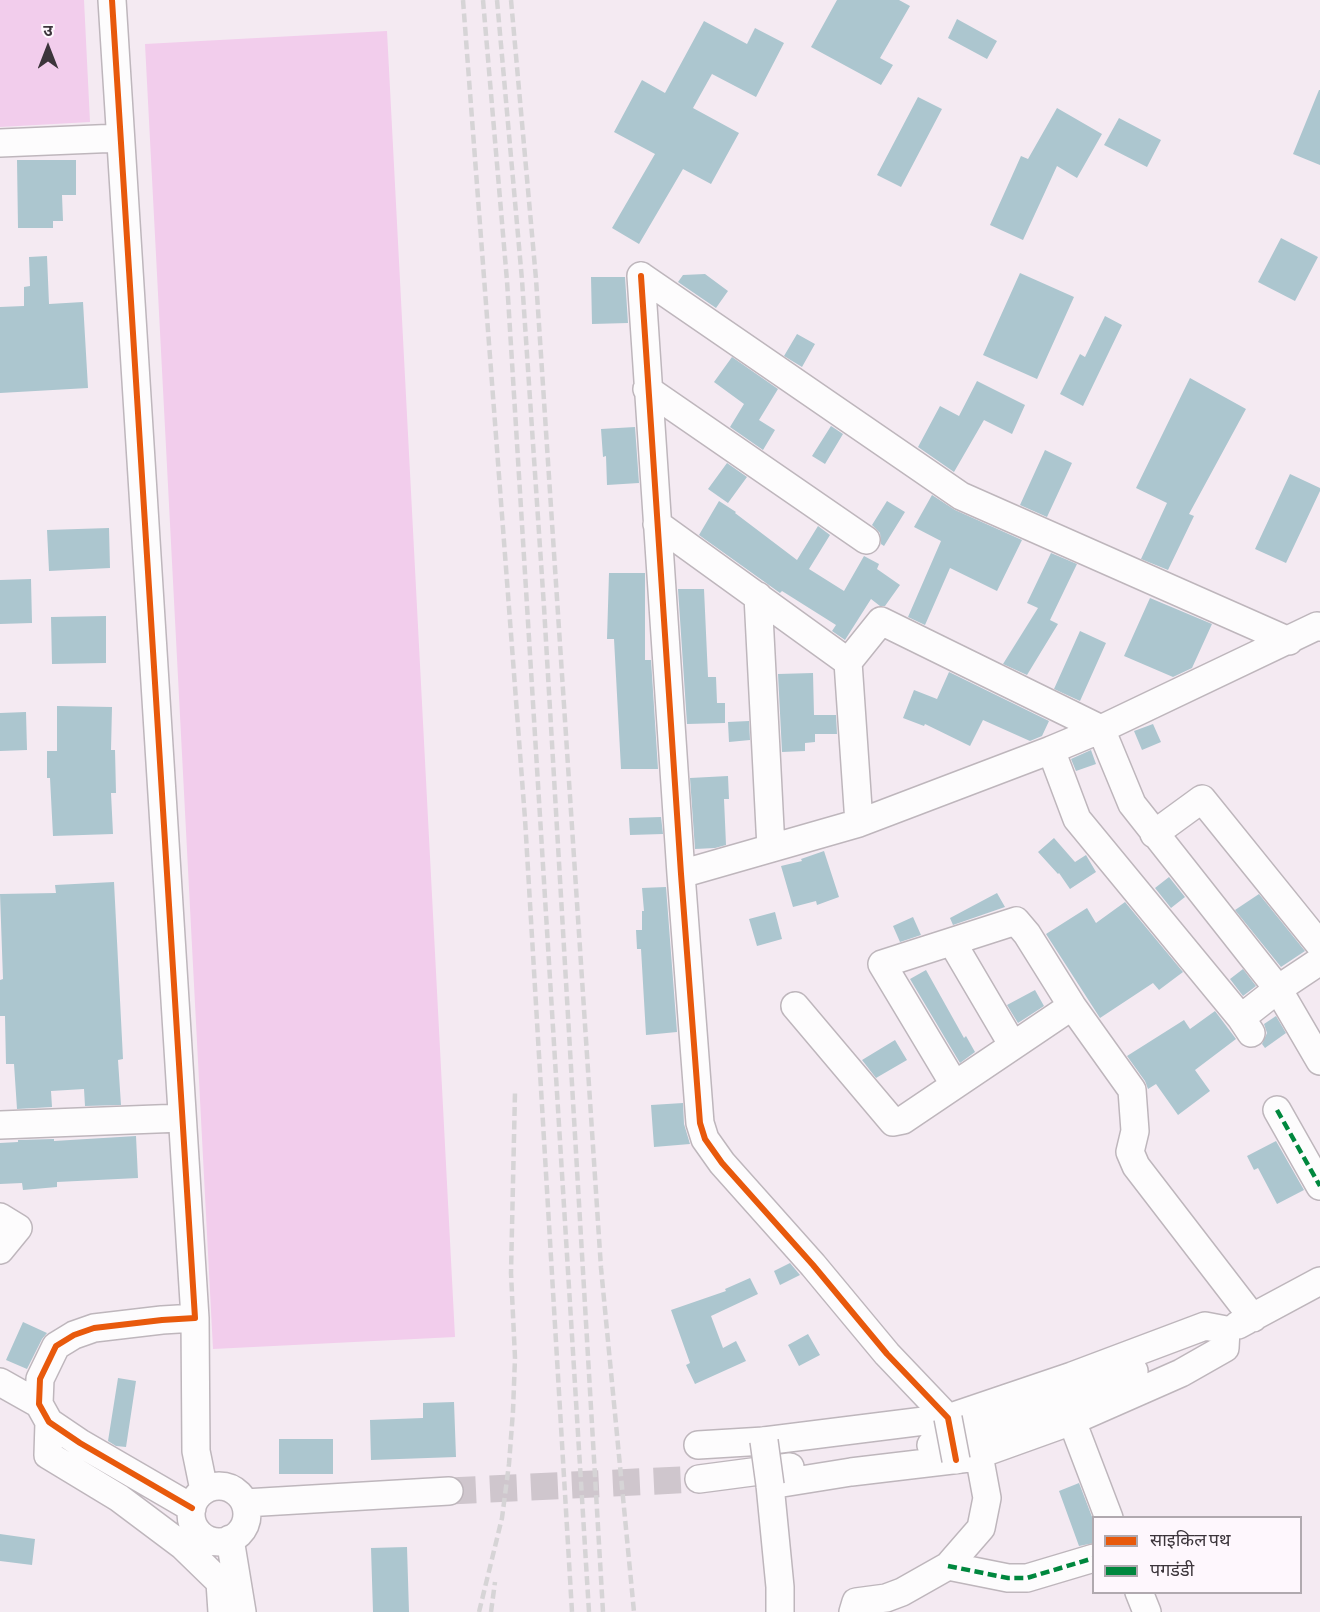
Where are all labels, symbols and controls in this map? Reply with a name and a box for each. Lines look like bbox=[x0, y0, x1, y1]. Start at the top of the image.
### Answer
north arrow bbox=[18, 18, 78, 78]
text: उ bbox=[43, 21, 53, 39]
legend bbox=[1092, 1516, 1302, 1594]
text: साइकिल पथ bbox=[1150, 1529, 1231, 1550]
text: पगडंडी bbox=[1150, 1559, 1194, 1580]

